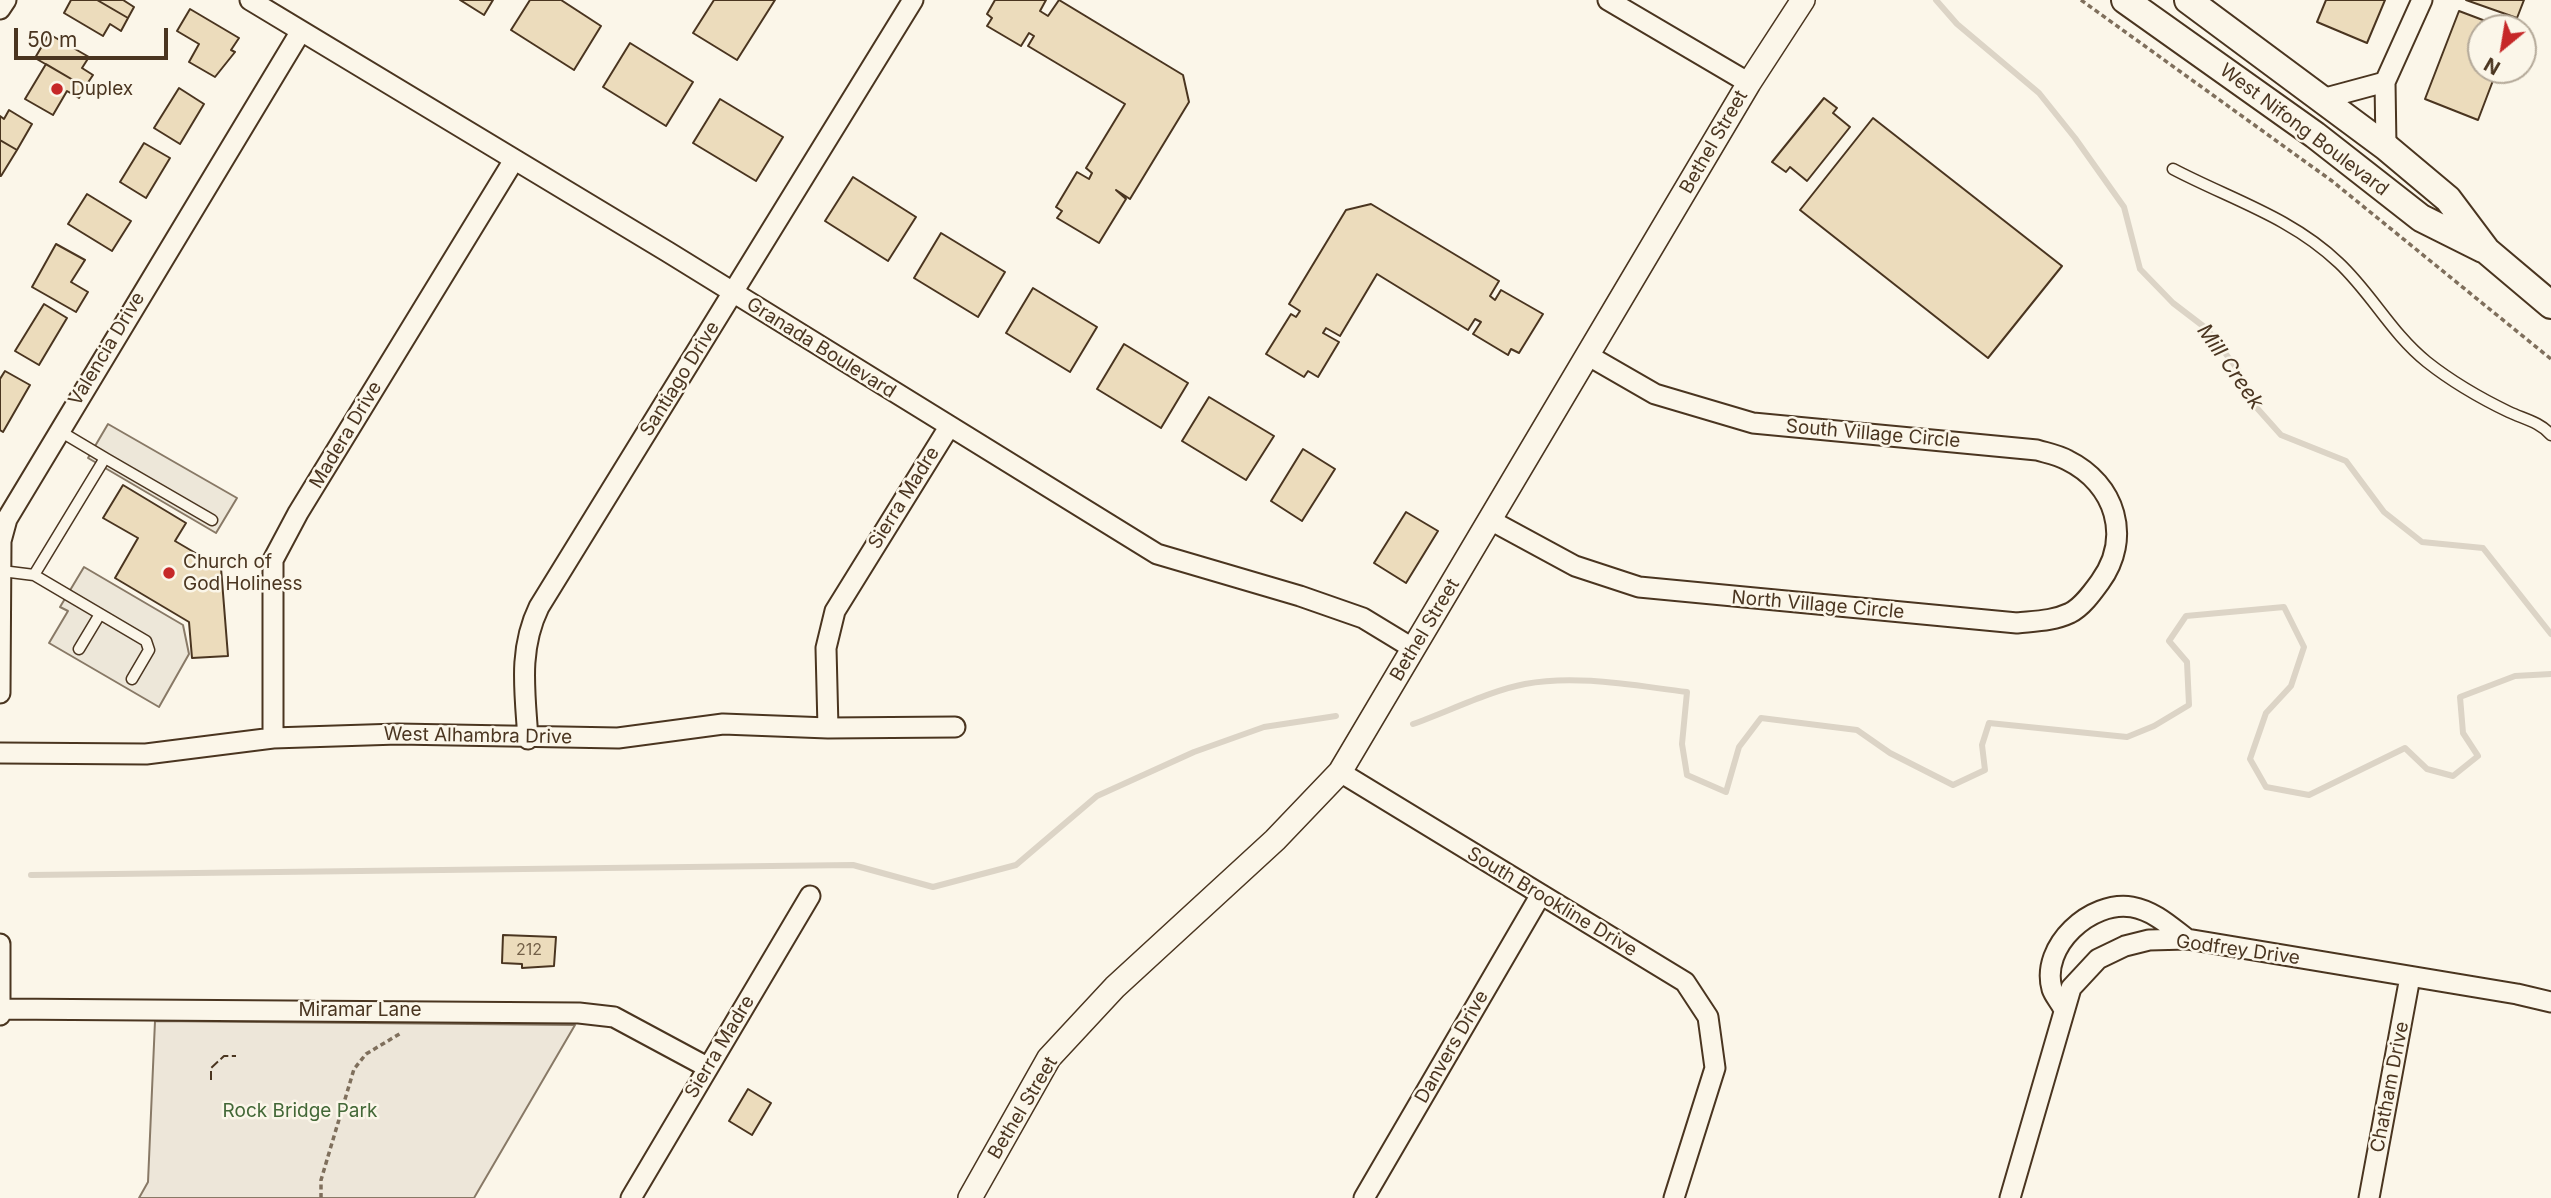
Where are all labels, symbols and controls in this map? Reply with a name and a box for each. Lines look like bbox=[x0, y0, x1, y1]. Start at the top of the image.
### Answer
scale bar bbox=[18, 14, 172, 58]
north arrow bbox=[2467, 14, 2537, 84]
text: 50 m bbox=[27, 27, 77, 52]
text: N bbox=[2480, 52, 2504, 79]
street label: West Nifong Boulevard bbox=[2215, 59, 2393, 201]
place label: Duplex bbox=[71, 78, 133, 100]
marker: Duplex bbox=[49, 81, 65, 97]
street label: Bethel Street bbox=[1675, 86, 1753, 198]
street label: Valencia Drive bbox=[64, 288, 150, 410]
street label: Granada Boulevard bbox=[742, 293, 900, 403]
street label: Santiago Drive bbox=[636, 317, 724, 441]
water label: Mill Creek bbox=[2191, 319, 2269, 415]
street label: Madera Drive bbox=[305, 377, 387, 493]
street label: South Village Circle bbox=[1785, 415, 1961, 453]
street label: Sierra Madre bbox=[864, 443, 944, 553]
place label: Church of God Holiness bbox=[183, 551, 303, 595]
marker: Church of God Holiness bbox=[161, 565, 177, 581]
street label: Bethel Street bbox=[1385, 575, 1465, 685]
street label: North Village Circle bbox=[1731, 586, 1905, 624]
street label: West Alhambra Drive bbox=[384, 723, 572, 749]
street label: South Brookline Drive bbox=[1463, 842, 1641, 962]
street label: Godfrey Drive bbox=[2175, 930, 2301, 970]
house number: 212 bbox=[516, 940, 542, 960]
street label: Danvers Drive bbox=[1411, 987, 1493, 1107]
street label: Sierra Madre bbox=[680, 991, 760, 1103]
street label: Miramar Lane bbox=[298, 999, 422, 1021]
street label: Chatham Drive bbox=[2366, 1020, 2414, 1154]
street label: Bethel Street bbox=[983, 1053, 1063, 1163]
park label: Rock Bridge Park bbox=[223, 1100, 377, 1122]

